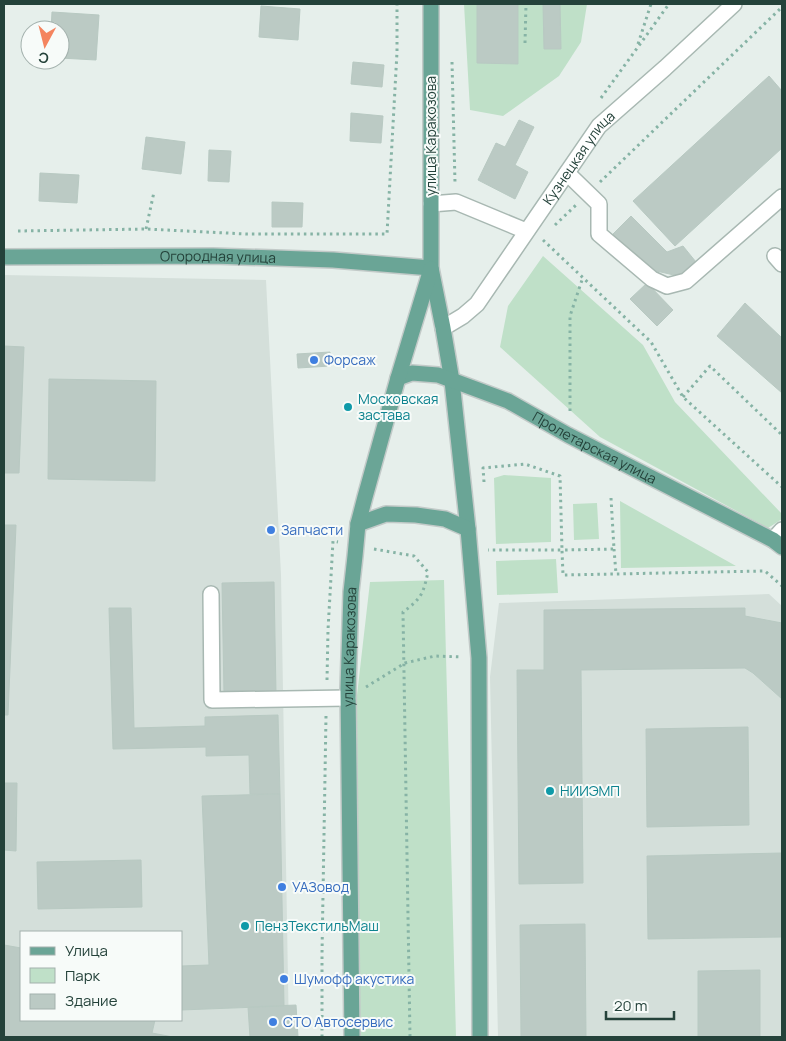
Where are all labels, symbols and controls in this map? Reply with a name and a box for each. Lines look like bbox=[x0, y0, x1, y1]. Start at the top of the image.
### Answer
north arrow bbox=[20, 20, 70, 70]
text: С bbox=[37, 48, 50, 68]
street label: улица Каракозова bbox=[421, 76, 440, 196]
street label: Кузнецкая улица bbox=[538, 106, 619, 208]
street label: Огородная улица bbox=[160, 246, 276, 267]
place label: Форсаж bbox=[324, 350, 376, 369]
marker: Форсаж bbox=[308, 354, 320, 366]
place label: Московская застава bbox=[358, 389, 439, 424]
marker: Московская застава bbox=[342, 401, 354, 413]
street label: Пролетарская улица bbox=[529, 407, 660, 488]
place label: Запчасти bbox=[281, 520, 343, 539]
marker: Запчасти bbox=[265, 524, 277, 536]
street label: улица Каракозова bbox=[338, 586, 360, 707]
place label: НИИЭМП bbox=[560, 781, 620, 800]
marker: НИИЭМП bbox=[544, 785, 556, 797]
place label: УАЗовод bbox=[292, 877, 349, 896]
marker: УАЗовод bbox=[276, 881, 288, 893]
place label: ПензТекстильМаш bbox=[255, 916, 379, 935]
marker: ПензТекстильМаш bbox=[239, 920, 251, 932]
legend bbox=[20, 931, 182, 1021]
text: Улица bbox=[65, 940, 108, 961]
text: Парк bbox=[65, 965, 101, 986]
place label: Шумофф акустика bbox=[294, 969, 414, 988]
marker: Шумофф акустика bbox=[278, 973, 290, 985]
scale bar bbox=[606, 988, 674, 1020]
text: Здание bbox=[65, 990, 118, 1011]
text: 20 m bbox=[614, 995, 647, 1016]
place label: СТО Автосервис bbox=[283, 1012, 394, 1031]
marker: СТО Автосервис bbox=[267, 1016, 279, 1028]

